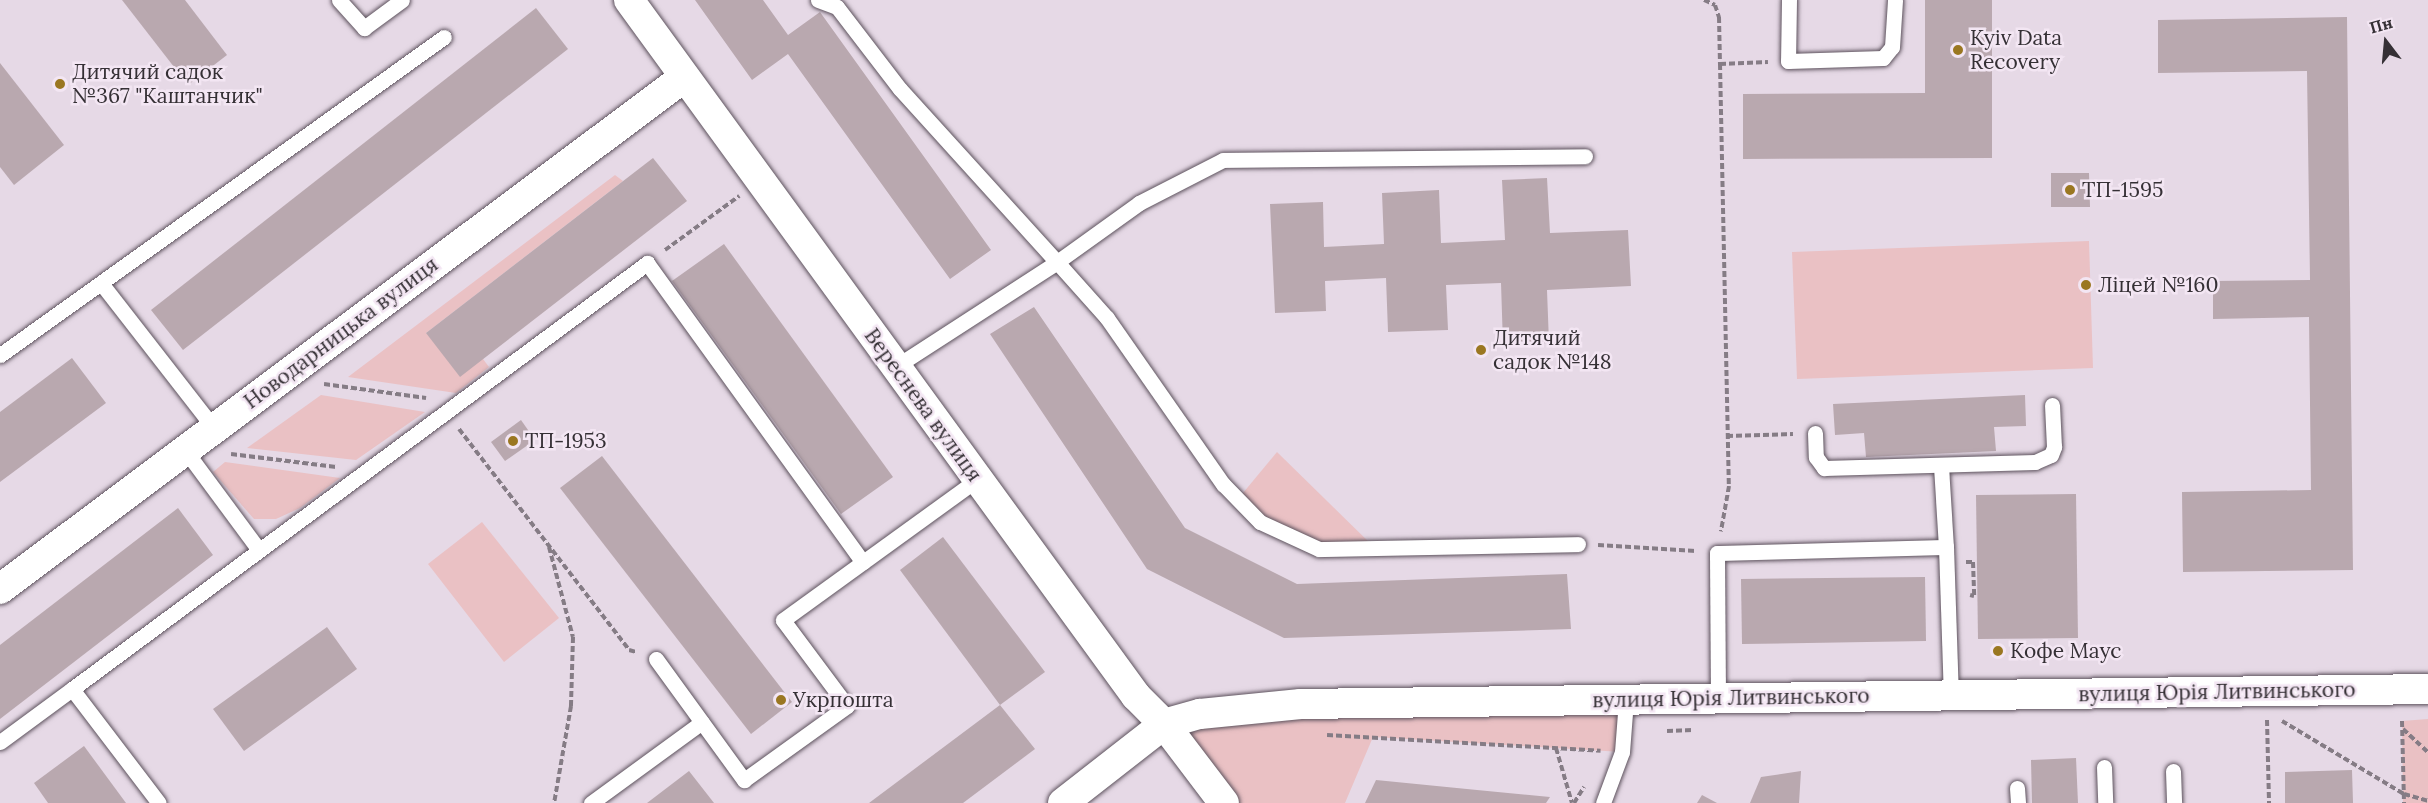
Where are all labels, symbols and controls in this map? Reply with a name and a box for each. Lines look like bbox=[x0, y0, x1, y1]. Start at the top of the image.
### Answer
north arrow bbox=[2356, 12, 2416, 72]
text: Пн bbox=[2367, 12, 2395, 38]
place label: Kyiv Data Recovery bbox=[1970, 25, 2062, 75]
marker: Kyiv Data Recovery bbox=[1951, 43, 1965, 57]
place label: Дитячий садок №367 "Каштанчик" bbox=[72, 59, 263, 109]
marker: Дитячий садок №367 "Каштанчик" bbox=[53, 77, 67, 91]
place label: ТП-1595 bbox=[2082, 177, 2163, 203]
marker: ТП-1595 bbox=[2063, 183, 2077, 197]
street label: Новодарницька вулиця bbox=[239, 252, 443, 414]
place label: Ліцей №160 bbox=[2098, 272, 2219, 298]
marker: Ліцей №160 bbox=[2079, 278, 2093, 292]
street label: Вереснева вулиця bbox=[859, 324, 987, 486]
place label: Дитячий садок №148 bbox=[1493, 325, 1612, 375]
marker: Дитячий садок №148 bbox=[1474, 343, 1488, 357]
place label: ТП-1953 bbox=[525, 428, 607, 454]
marker: ТП-1953 bbox=[506, 434, 520, 448]
place label: Кофе Маус bbox=[2010, 638, 2122, 664]
marker: Кофе Маус bbox=[1991, 644, 2005, 658]
street label: вулиця Юрія Литвинського bbox=[2078, 677, 2356, 707]
street label: вулиця Юрія Литвинського bbox=[1592, 683, 1870, 713]
place label: Укрпошта bbox=[793, 687, 893, 713]
marker: Укрпошта bbox=[774, 693, 788, 707]

